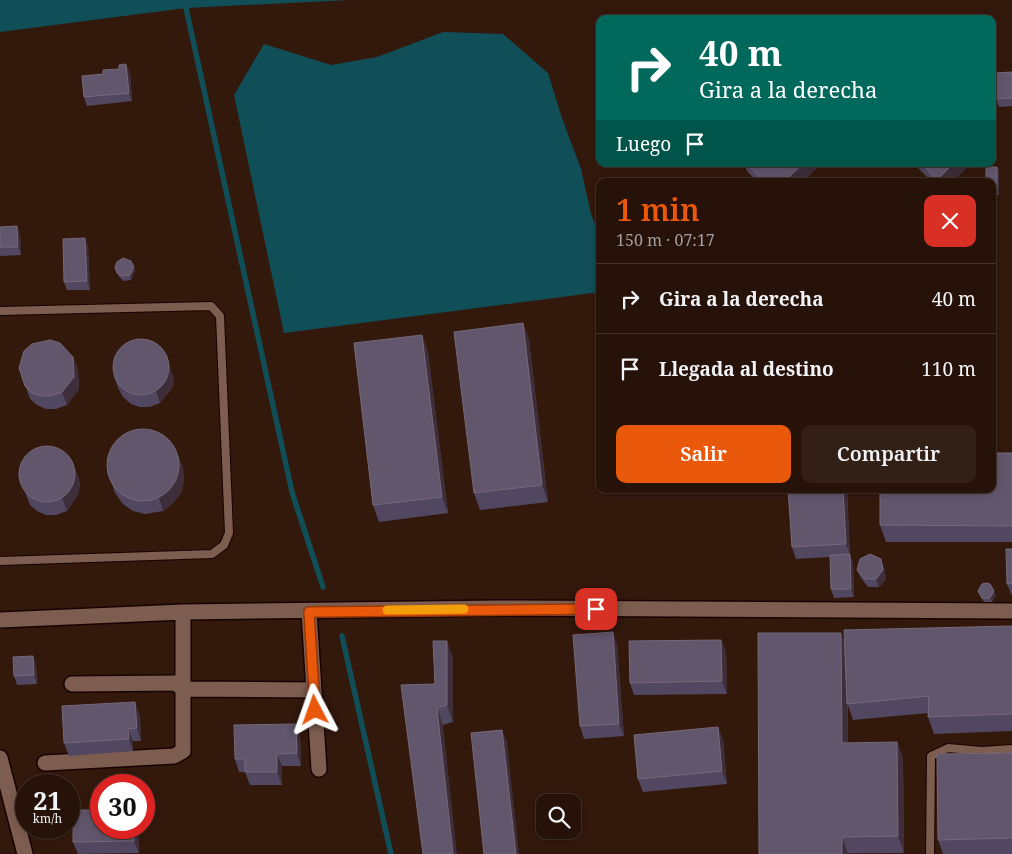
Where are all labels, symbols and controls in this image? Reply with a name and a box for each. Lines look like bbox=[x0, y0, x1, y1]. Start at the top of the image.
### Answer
text: 40 m bbox=[699, 29, 782, 76]
icon: right bbox=[616, 35, 681, 100]
text: Gira a la derecha bbox=[699, 74, 877, 104]
icon: arrive bbox=[681, 130, 709, 158]
text: Luego bbox=[616, 131, 671, 157]
text: 1 min bbox=[616, 189, 700, 230]
button: close bbox=[924, 195, 976, 247]
text: 150 m · 07:17 bbox=[616, 229, 715, 251]
icon: right bbox=[616, 285, 644, 313]
text: Gira a la derecha bbox=[659, 286, 824, 312]
text: 40 m bbox=[932, 286, 976, 312]
icon: arrive bbox=[616, 355, 644, 383]
text: Llegada al destino bbox=[659, 356, 834, 382]
text: 110 m bbox=[921, 356, 976, 382]
button: Salir bbox=[616, 425, 791, 483]
button: Compartir bbox=[801, 425, 976, 483]
pin bbox=[575, 588, 617, 630]
icon: arrive bbox=[582, 595, 610, 623]
position arrow bbox=[288, 683, 340, 735]
speed limit sign: 30 bbox=[90, 774, 155, 839]
text: 21 bbox=[33, 783, 62, 817]
map controls bbox=[536, 794, 581, 839]
button: search bbox=[536, 794, 581, 839]
text: km/h bbox=[33, 810, 62, 827]

